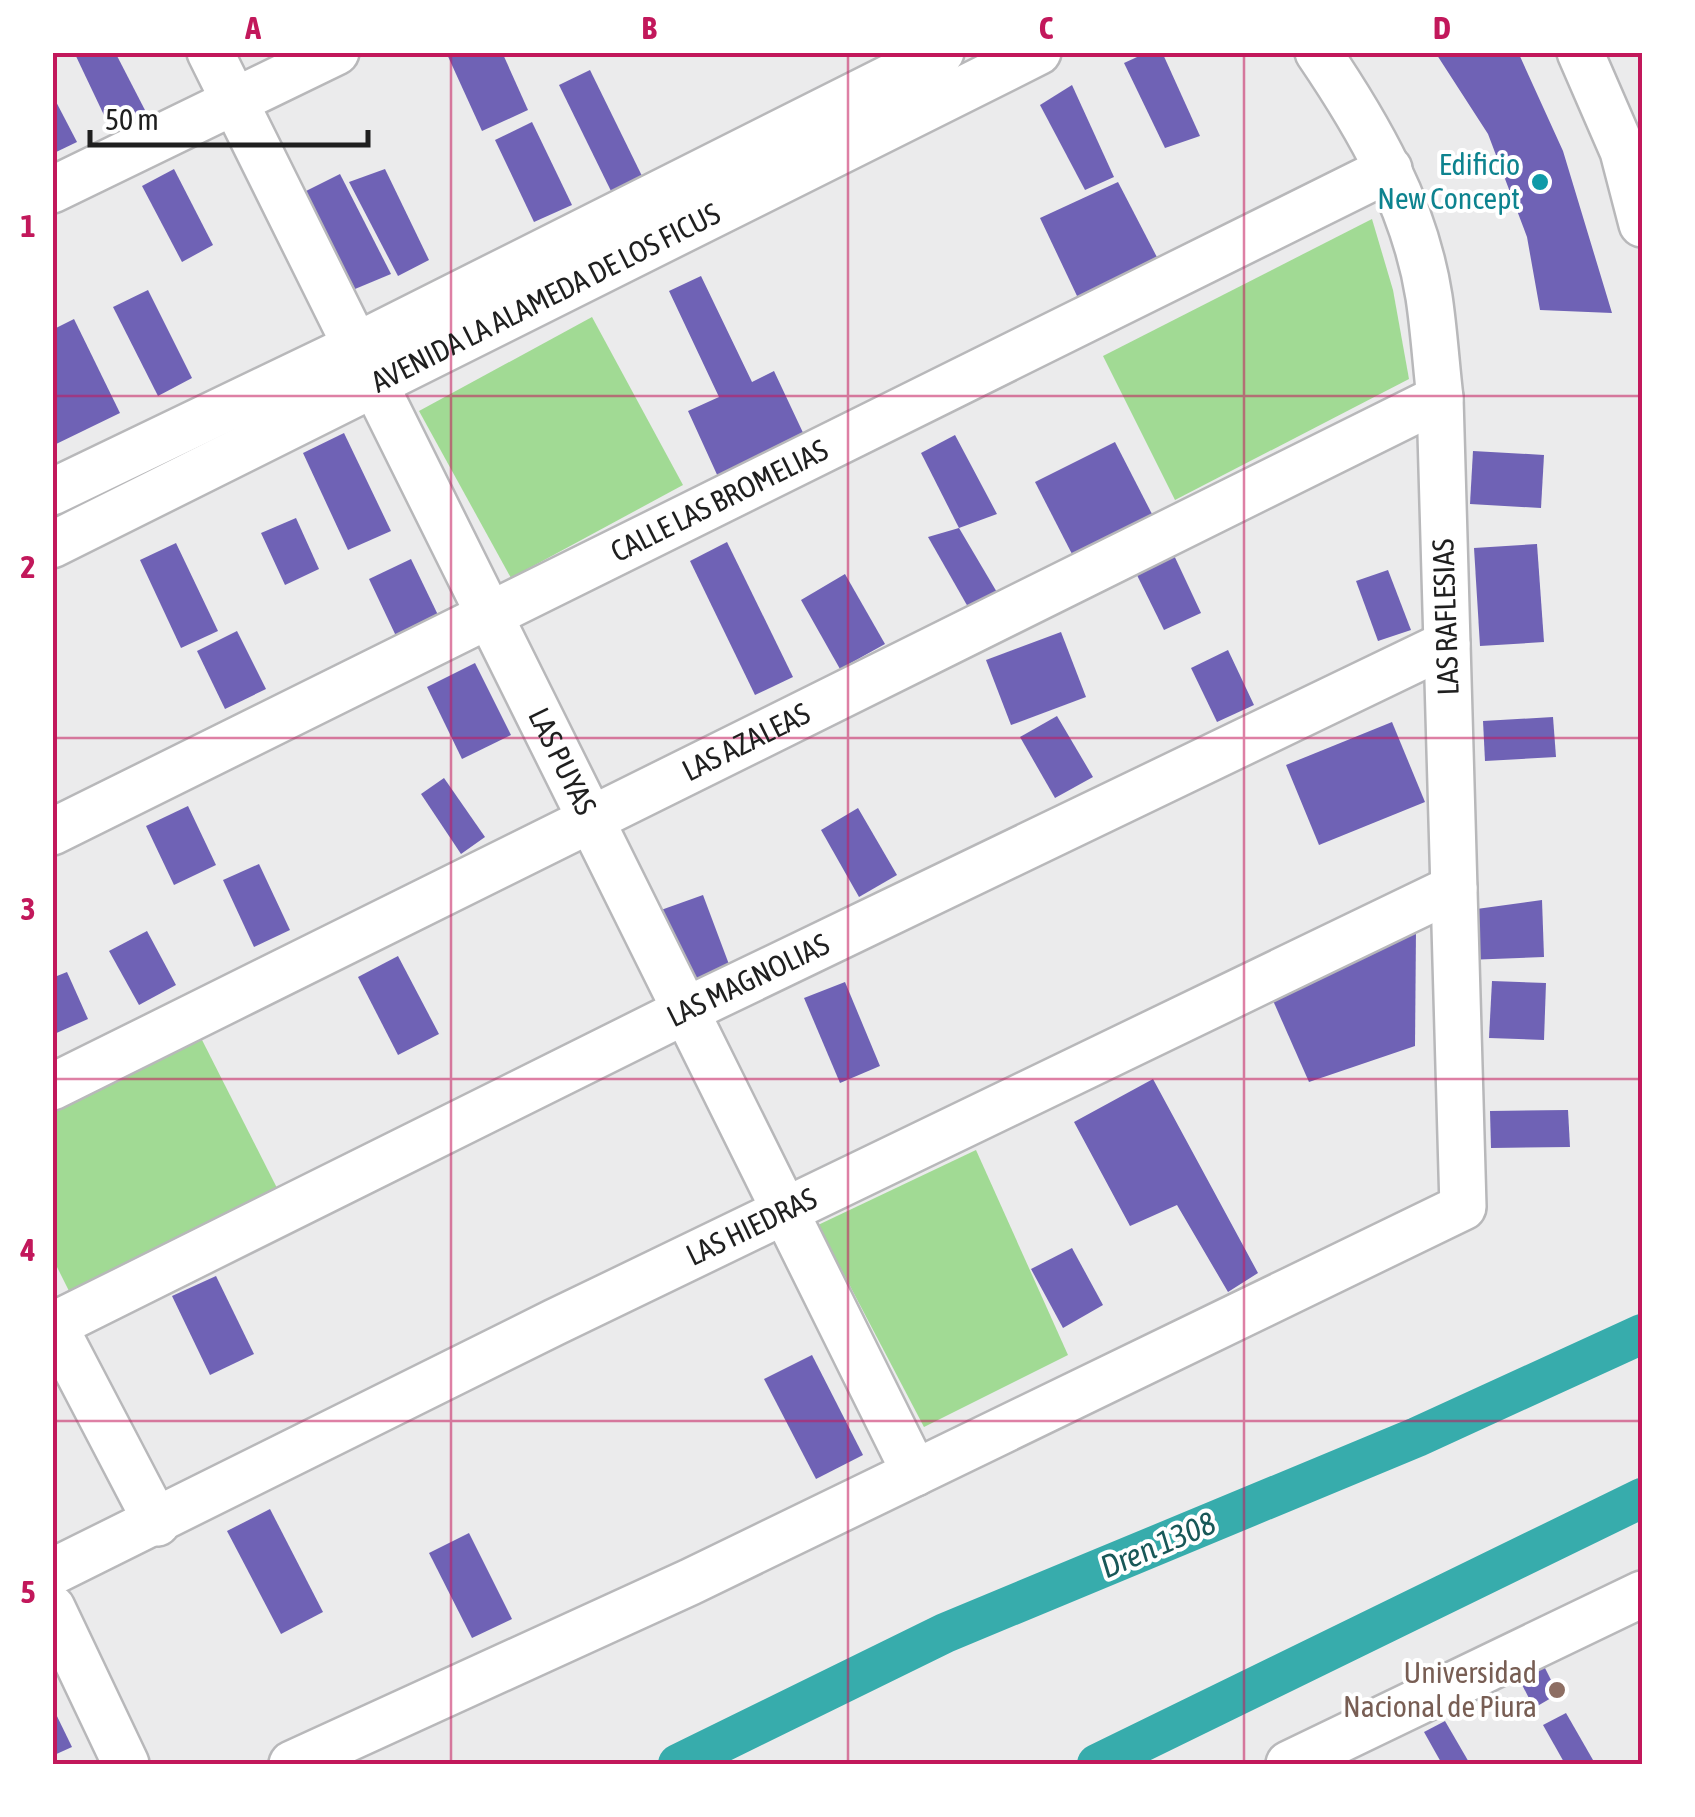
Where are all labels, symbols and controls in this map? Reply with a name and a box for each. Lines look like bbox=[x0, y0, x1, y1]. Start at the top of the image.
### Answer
text: A bbox=[244, 9, 261, 46]
text: B bbox=[641, 9, 657, 46]
text: C bbox=[1039, 9, 1054, 46]
text: D bbox=[1433, 9, 1451, 46]
scale bar bbox=[90, 85, 368, 147]
text: 50 m bbox=[105, 102, 159, 136]
place label: Edificio New Concept bbox=[1377, 147, 1520, 215]
marker: Edificio New Concept bbox=[1529, 171, 1551, 193]
street label: AVENIDA LA ALAMEDA DE LOS FICUS bbox=[365, 196, 725, 399]
text: 1 bbox=[20, 207, 36, 244]
street label: CALLE LAS BROMELIAS bbox=[605, 432, 833, 568]
street label: LAS RAFLESIAS bbox=[1425, 538, 1465, 696]
text: 2 bbox=[20, 548, 36, 585]
street label: LAS AZALEAS bbox=[677, 696, 815, 787]
street label: LAS PUYAS bbox=[522, 702, 604, 820]
text: 3 bbox=[20, 890, 36, 927]
street label: LAS MAGNOLIAS bbox=[661, 926, 834, 1033]
street label: LAS HIEDRAS bbox=[681, 1180, 822, 1272]
text: 4 bbox=[19, 1231, 36, 1268]
water label: Dren 1308 bbox=[1095, 1504, 1221, 1585]
text: 5 bbox=[20, 1573, 36, 1610]
place label: Universidad Nacional de Piura bbox=[1343, 1655, 1537, 1723]
marker: Universidad Nacional de Piura bbox=[1546, 1679, 1568, 1701]

